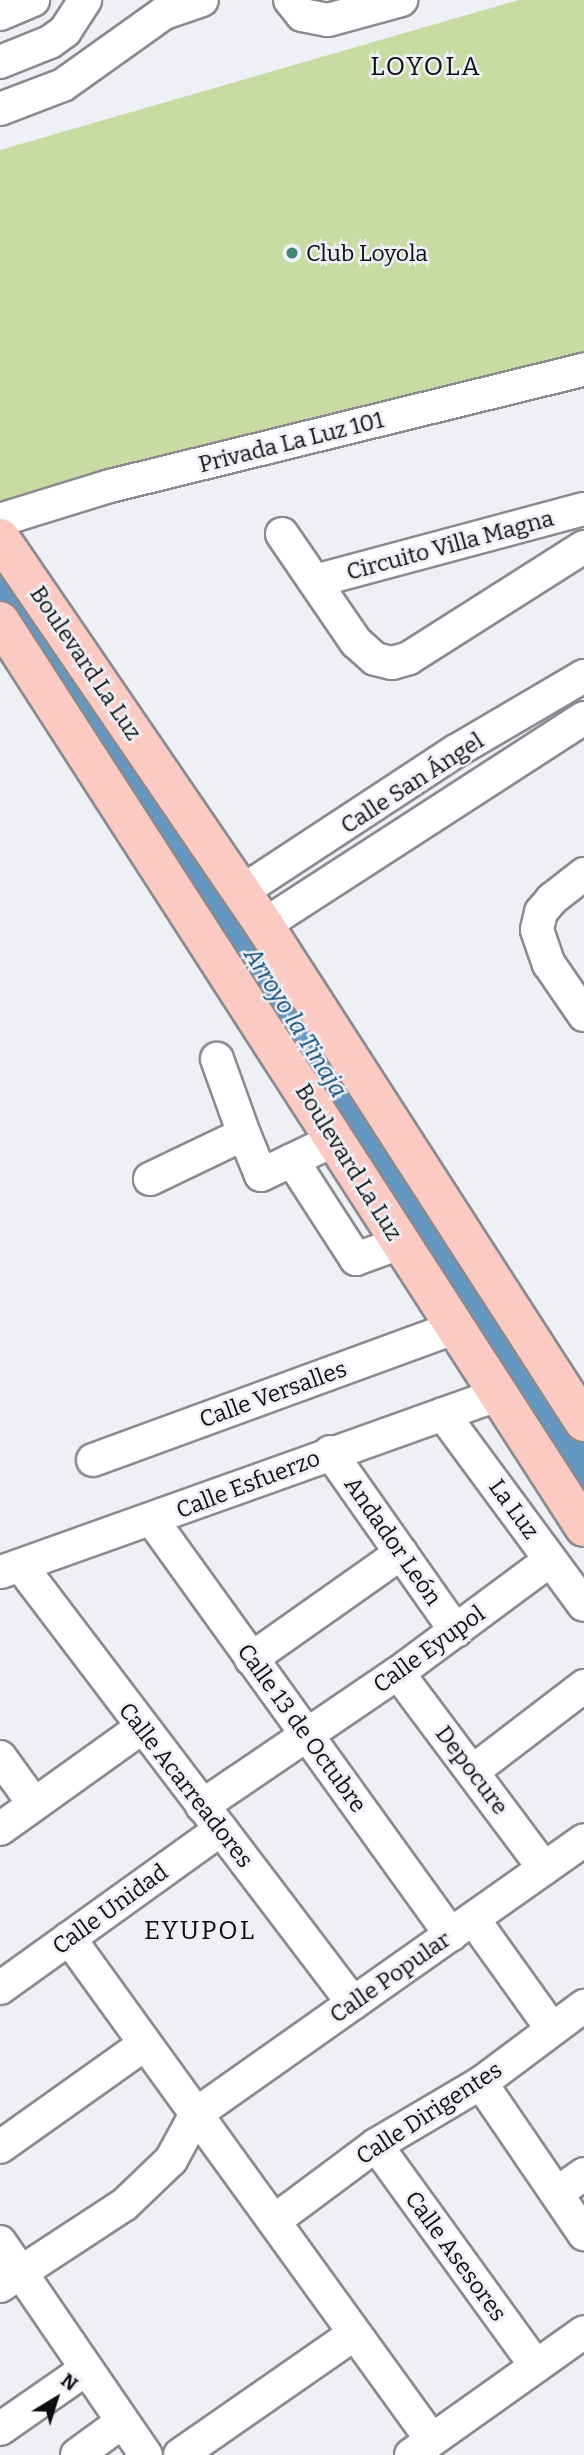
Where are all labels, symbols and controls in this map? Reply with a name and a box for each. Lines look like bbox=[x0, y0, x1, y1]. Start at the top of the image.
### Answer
district label: LOYOLA bbox=[371, 51, 481, 83]
place label: Club Loyola bbox=[306, 239, 428, 267]
marker: Club Loyola bbox=[284, 245, 300, 261]
street label: Privada La Luz 101 bbox=[196, 406, 386, 478]
street label: Circuito Villa Magna bbox=[343, 504, 557, 586]
street label: Boulevard La Luz bbox=[24, 581, 148, 745]
street label: Calle San Ángel bbox=[335, 727, 489, 839]
water label: Arroyo la Tinaja bbox=[237, 943, 353, 1103]
street label: Boulevard La Luz bbox=[290, 1078, 408, 1246]
street label: Calle Versalles bbox=[196, 1355, 350, 1433]
street label: Calle Esfuerzo bbox=[172, 1444, 324, 1524]
street label: Andador León bbox=[338, 1471, 448, 1611]
street label: La Luz bbox=[483, 1474, 545, 1544]
street label: Calle Eyupol bbox=[368, 1599, 490, 1699]
street label: Calle 13 de Octubre bbox=[232, 1638, 372, 1818]
street label: Calle Acarreadores bbox=[113, 1697, 259, 1873]
street label: Depocure bbox=[430, 1720, 514, 1820]
street label: Calle Unidad bbox=[47, 1858, 173, 1960]
district label: EYUPOL bbox=[145, 1915, 255, 1947]
street label: Calle Popular bbox=[324, 1925, 456, 2029]
street label: Calle Dirigentes bbox=[351, 2056, 507, 2170]
street label: Calle Asesores bbox=[399, 2185, 513, 2327]
north arrow bbox=[21, 2364, 91, 2434]
text: N bbox=[56, 2368, 82, 2396]

